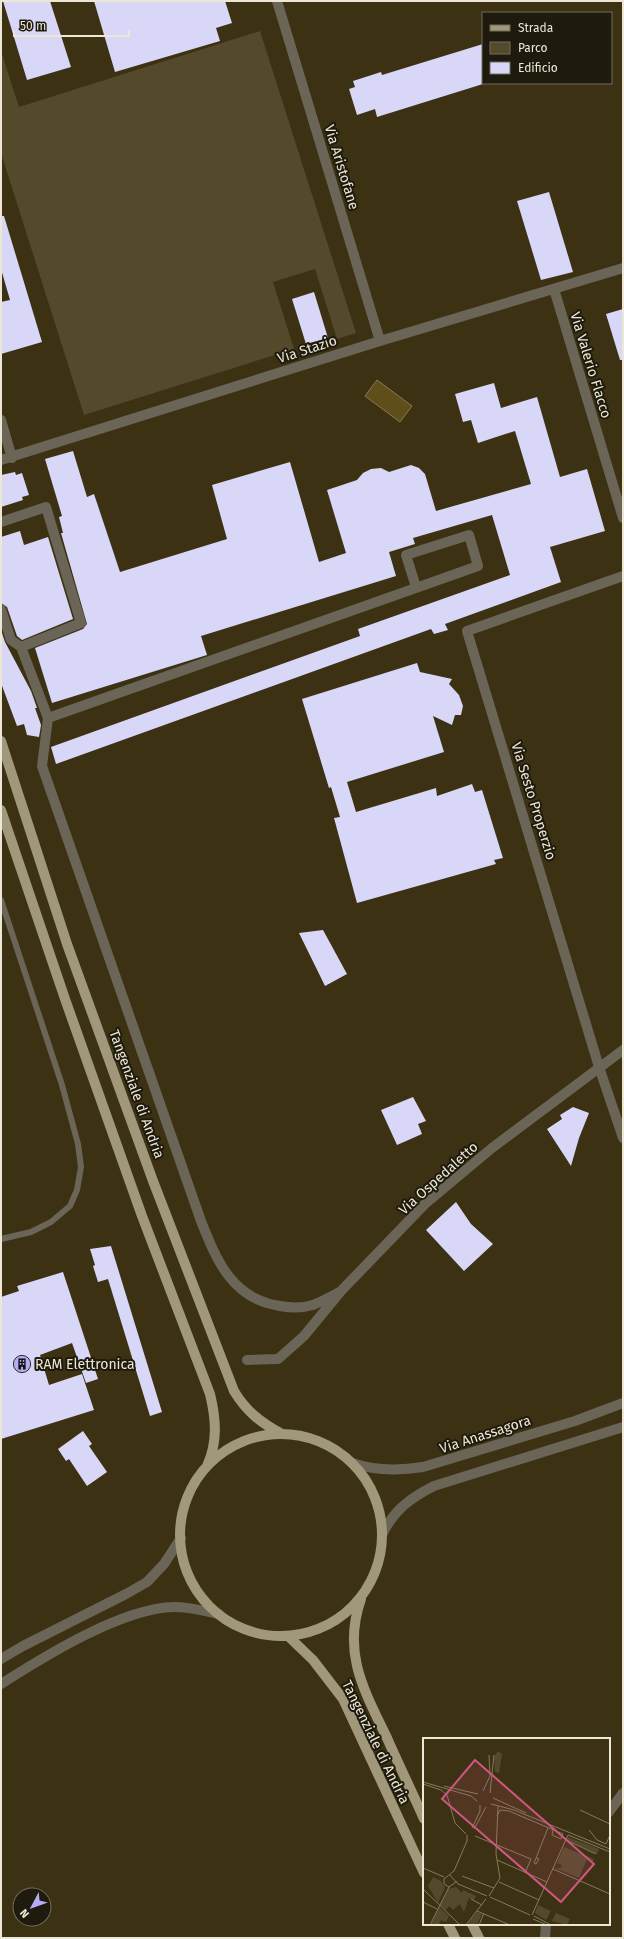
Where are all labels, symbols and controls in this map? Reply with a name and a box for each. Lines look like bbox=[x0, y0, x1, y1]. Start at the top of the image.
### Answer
scale bar bbox=[14, 12, 129, 38]
legend bbox=[482, 12, 612, 84]
text: 50 m bbox=[20, 19, 46, 33]
text: Strada bbox=[518, 21, 553, 35]
text: Parco bbox=[518, 41, 548, 55]
text: Edificio bbox=[518, 61, 558, 75]
street label: Via Aristofane bbox=[321, 123, 362, 212]
street label: Via Valerio Flacco bbox=[566, 310, 615, 420]
street label: Via Stazio bbox=[275, 332, 339, 367]
street label: Via Sesto Properzio bbox=[508, 740, 559, 862]
street label: Tangenziale di Andria bbox=[105, 1027, 168, 1161]
street label: Via Ospedaletto bbox=[395, 1138, 481, 1218]
building icon: RAM Elettronica bbox=[12, 1354, 32, 1374]
place label: RAM Elettronica bbox=[35, 1356, 135, 1373]
street label: Via Anassagora bbox=[437, 1412, 533, 1457]
street label: Tangenziale di Andria bbox=[338, 1677, 413, 1807]
inset map bbox=[423, 1738, 610, 1925]
north arrow bbox=[12, 1887, 52, 1927]
text: N bbox=[18, 1906, 32, 1920]

